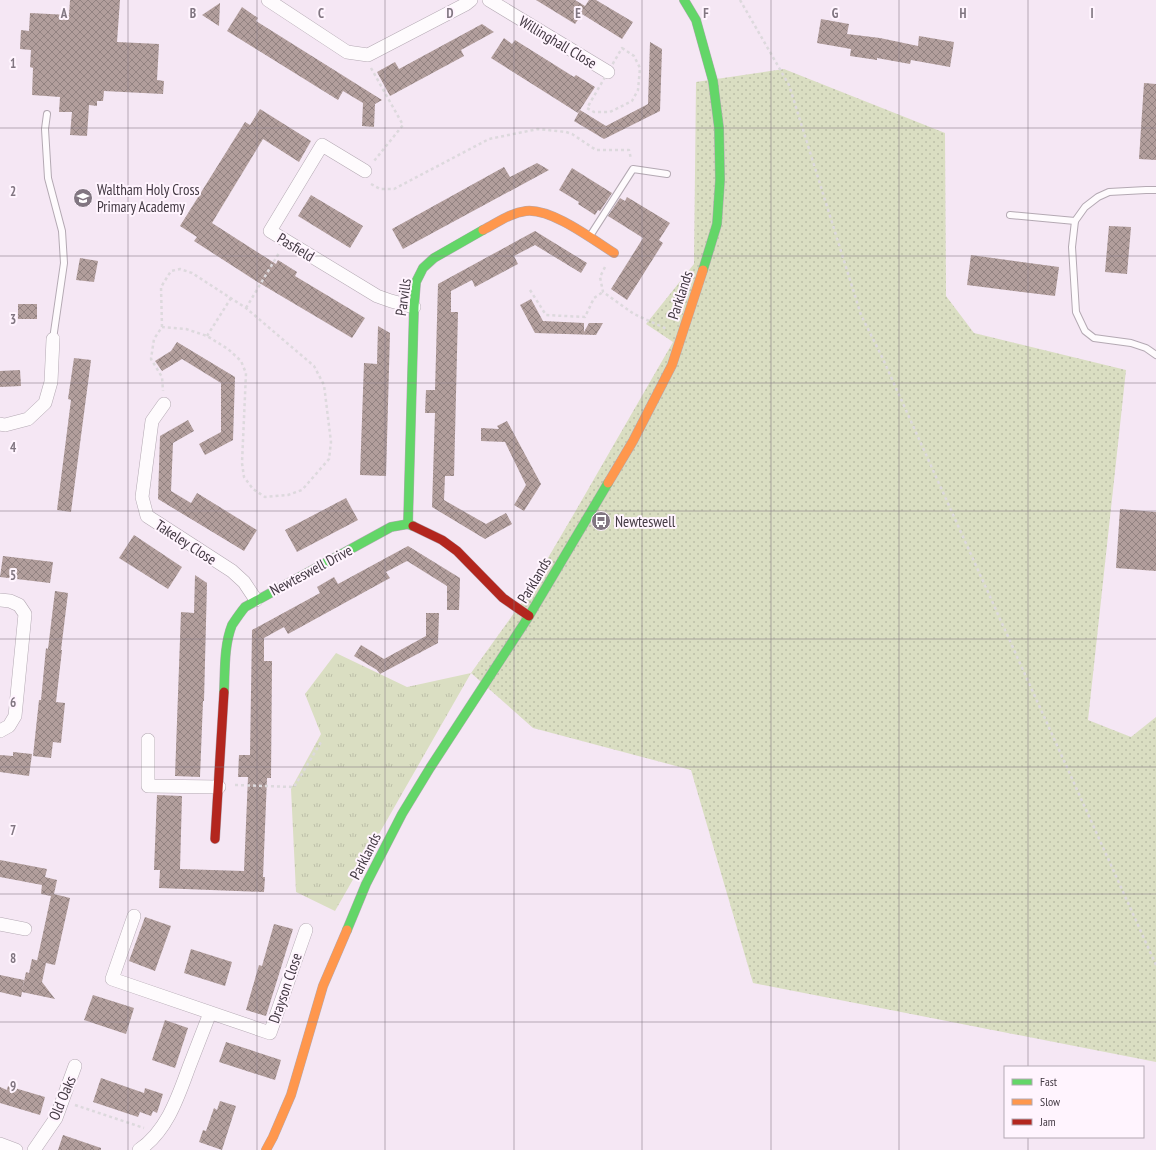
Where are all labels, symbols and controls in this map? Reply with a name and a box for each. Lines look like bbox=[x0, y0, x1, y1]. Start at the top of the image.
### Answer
text: A bbox=[60, 5, 68, 22]
text: B bbox=[190, 5, 196, 22]
text: C bbox=[318, 5, 324, 22]
text: D bbox=[447, 5, 454, 22]
text: E bbox=[575, 5, 581, 22]
text: F bbox=[703, 5, 709, 22]
text: G bbox=[832, 5, 839, 22]
text: H bbox=[960, 5, 967, 22]
text: I bbox=[1090, 5, 1094, 22]
street label: Willinghall Close bbox=[516, 11, 600, 73]
text: 1 bbox=[10, 55, 16, 72]
place label: Waltham Holy Cross Primary Academy bbox=[97, 180, 200, 216]
text: 2 bbox=[10, 183, 16, 200]
school or university icon: Waltham Holy Cross Primary Academy bbox=[72, 187, 94, 209]
street label: Pasfield bbox=[274, 229, 318, 265]
street label: Parklands bbox=[663, 268, 697, 322]
street label: Parvills bbox=[391, 277, 415, 317]
text: 3 bbox=[10, 311, 16, 328]
text: 4 bbox=[10, 439, 17, 456]
bus stop icon: Newteswell bbox=[590, 510, 612, 532]
place label: Newteswell bbox=[615, 512, 676, 531]
street label: Takeley Close bbox=[152, 515, 220, 569]
street label: Newteswell Drive bbox=[267, 540, 355, 600]
street label: Parklands bbox=[513, 554, 555, 606]
text: 5 bbox=[10, 567, 16, 584]
text: 6 bbox=[10, 694, 16, 711]
text: 7 bbox=[10, 822, 16, 839]
street label: Parklands bbox=[345, 829, 385, 883]
text: 8 bbox=[10, 950, 16, 967]
street label: Drayson Close bbox=[264, 950, 306, 1026]
legend bbox=[1004, 1066, 1144, 1138]
street label: Old Oaks bbox=[44, 1073, 80, 1123]
text: Fast bbox=[1040, 1074, 1058, 1089]
text: 9 bbox=[10, 1078, 16, 1095]
text: Slow bbox=[1040, 1094, 1061, 1109]
text: Jam bbox=[1039, 1114, 1056, 1129]

